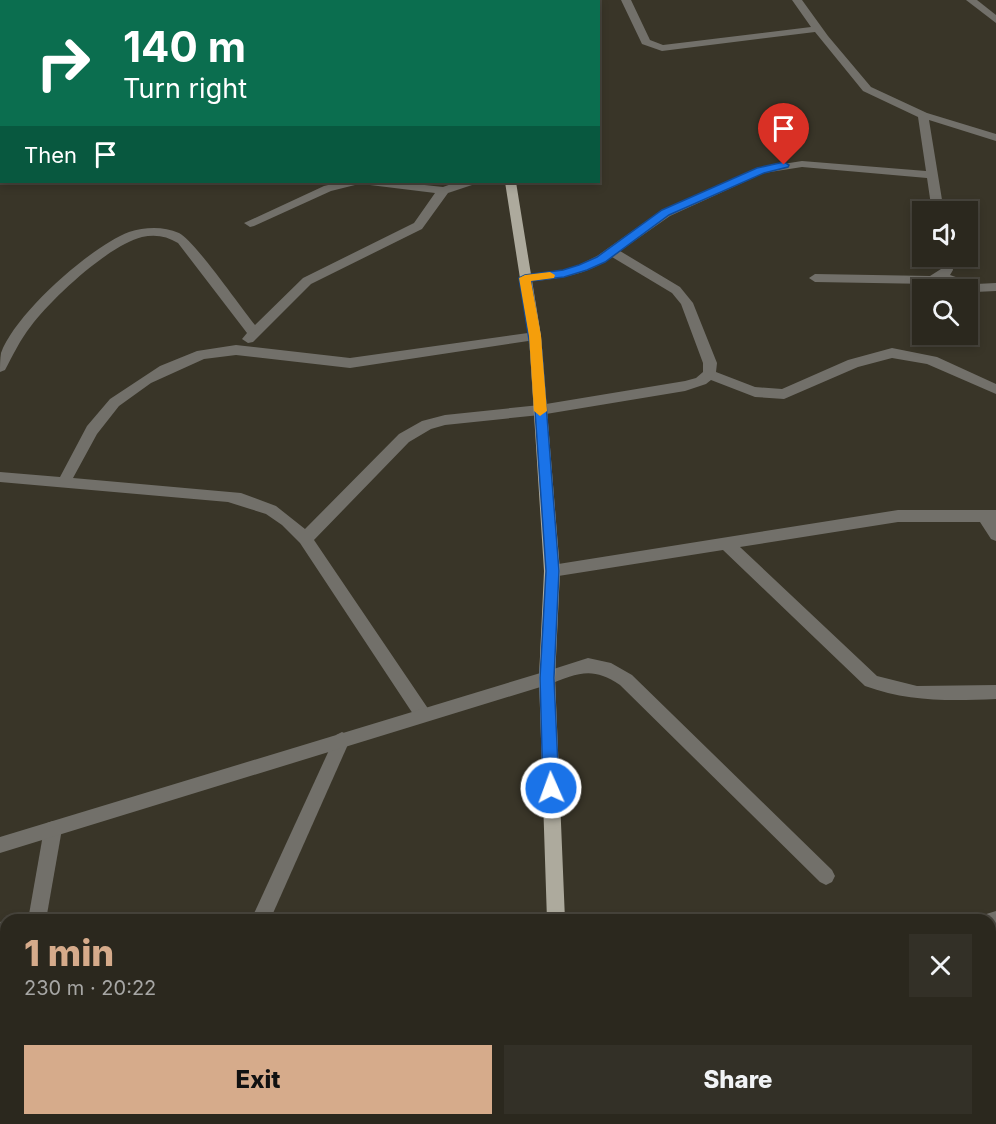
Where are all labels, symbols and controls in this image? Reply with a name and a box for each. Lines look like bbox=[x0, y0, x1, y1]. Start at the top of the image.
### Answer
text: 140 m bbox=[123, 21, 246, 72]
icon: right bbox=[24, 24, 102, 102]
text: Turn right bbox=[123, 72, 247, 105]
pin bbox=[758, 103, 809, 165]
icon: arrive bbox=[767, 112, 800, 145]
icon: arrive bbox=[89, 138, 122, 171]
text: Then bbox=[24, 142, 77, 168]
map controls bbox=[912, 201, 978, 345]
button: sound bbox=[912, 201, 978, 267]
button: search bbox=[912, 279, 978, 345]
position arrow bbox=[519, 756, 583, 820]
text: 1 min bbox=[24, 931, 114, 975]
button: close bbox=[909, 934, 972, 997]
text: 230 m · 20:22 bbox=[24, 976, 156, 1000]
button: Exit bbox=[24, 1045, 492, 1114]
button: Share bbox=[504, 1045, 972, 1114]

